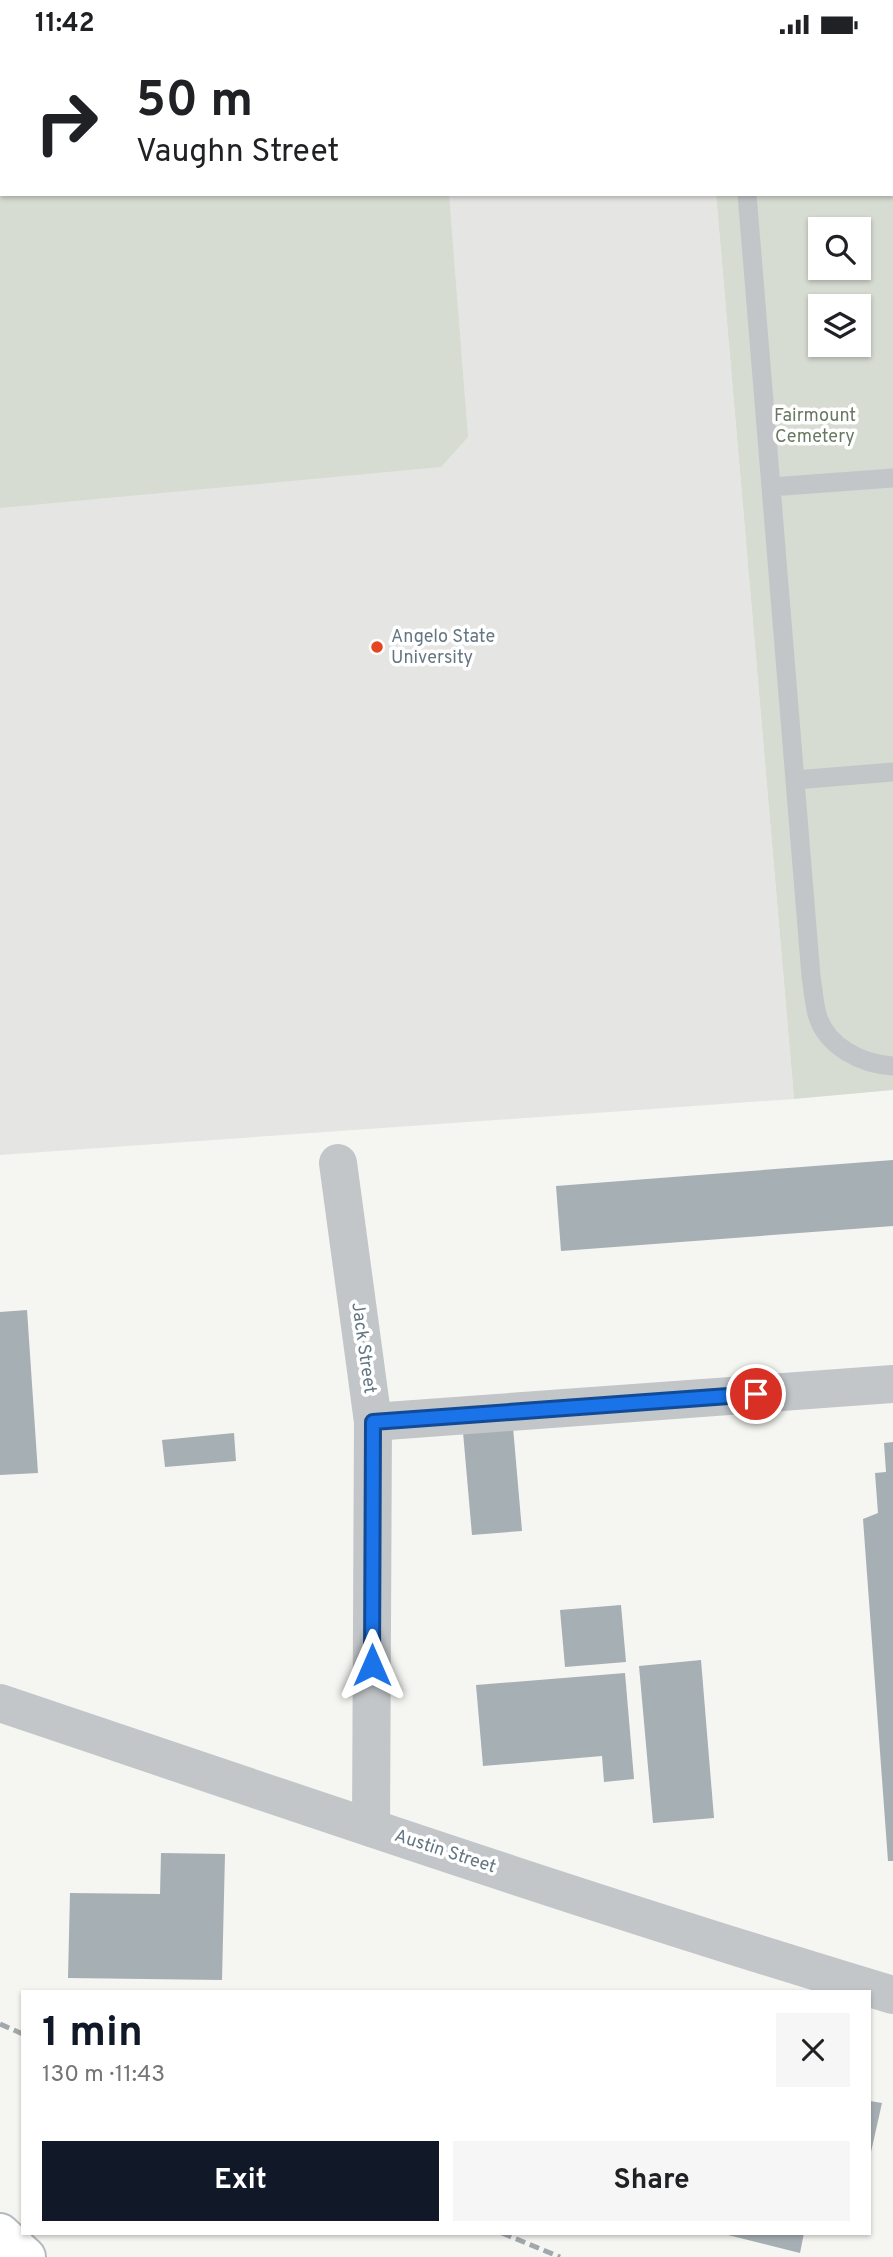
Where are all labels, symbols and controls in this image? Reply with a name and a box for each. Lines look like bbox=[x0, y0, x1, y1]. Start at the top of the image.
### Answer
text: 11:42 bbox=[35, 8, 95, 41]
text: 50 m bbox=[136, 72, 253, 134]
icon: right bbox=[21, 77, 112, 168]
text: Vaughn Street bbox=[136, 133, 339, 173]
map controls bbox=[808, 217, 871, 357]
button: search bbox=[808, 217, 871, 280]
button: layers bbox=[808, 294, 871, 357]
park label: Fairmount Cemetery bbox=[774, 405, 856, 449]
place label: Angelo State University bbox=[391, 626, 495, 670]
marker: Angelo State University bbox=[369, 639, 385, 655]
street label: Jack Street bbox=[345, 1301, 381, 1395]
pin bbox=[726, 1364, 786, 1424]
icon: arrive bbox=[737, 1375, 775, 1413]
position arrow bbox=[335, 1628, 409, 1702]
street label: Austin Street bbox=[391, 1825, 499, 1879]
text: 1 min bbox=[42, 2008, 143, 2061]
button: close bbox=[776, 2013, 850, 2087]
text: 130 m · 11:43 bbox=[42, 2061, 165, 2090]
button: Exit bbox=[42, 2141, 439, 2221]
button: Share bbox=[453, 2141, 850, 2221]

